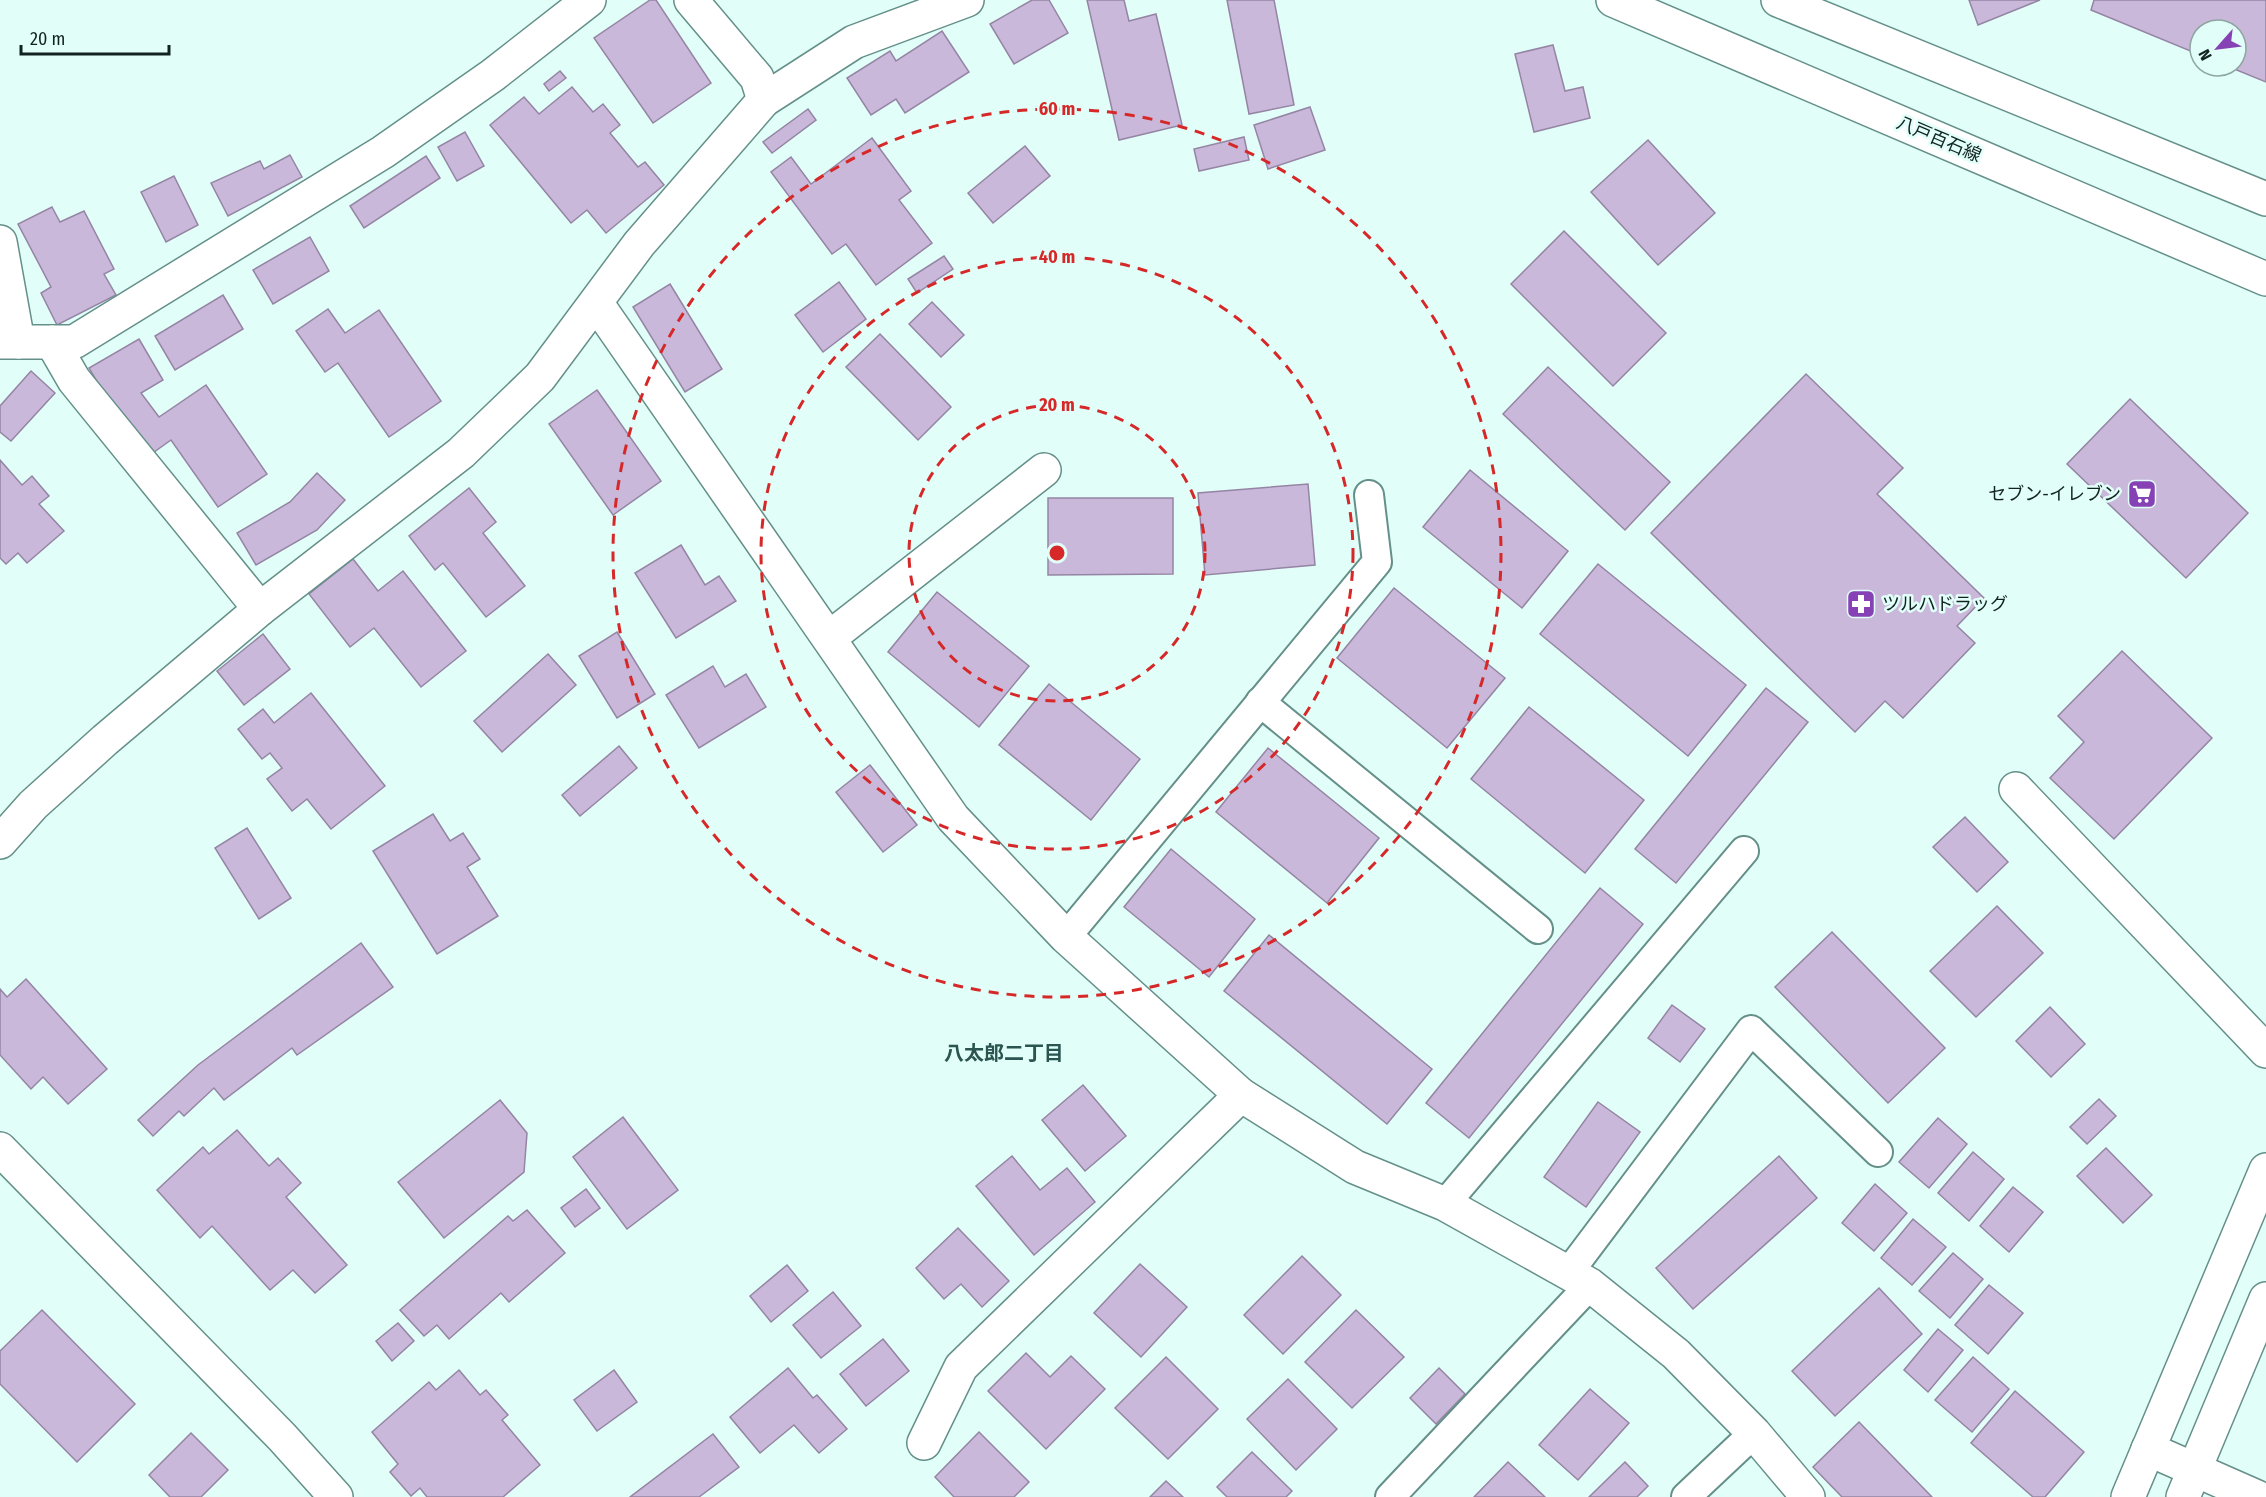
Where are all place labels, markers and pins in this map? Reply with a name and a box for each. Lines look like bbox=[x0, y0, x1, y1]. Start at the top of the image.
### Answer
supermarket icon: セブン-イレブン bbox=[2126, 478, 2158, 510]
place label: セブン-イレブン bbox=[1988, 483, 2121, 505]
centre of rings bbox=[1047, 543, 1067, 563]
pharmacy icon: ツルハドラッグ bbox=[1845, 588, 1877, 620]
place label: ツルハドラッグ bbox=[1882, 593, 2008, 615]

